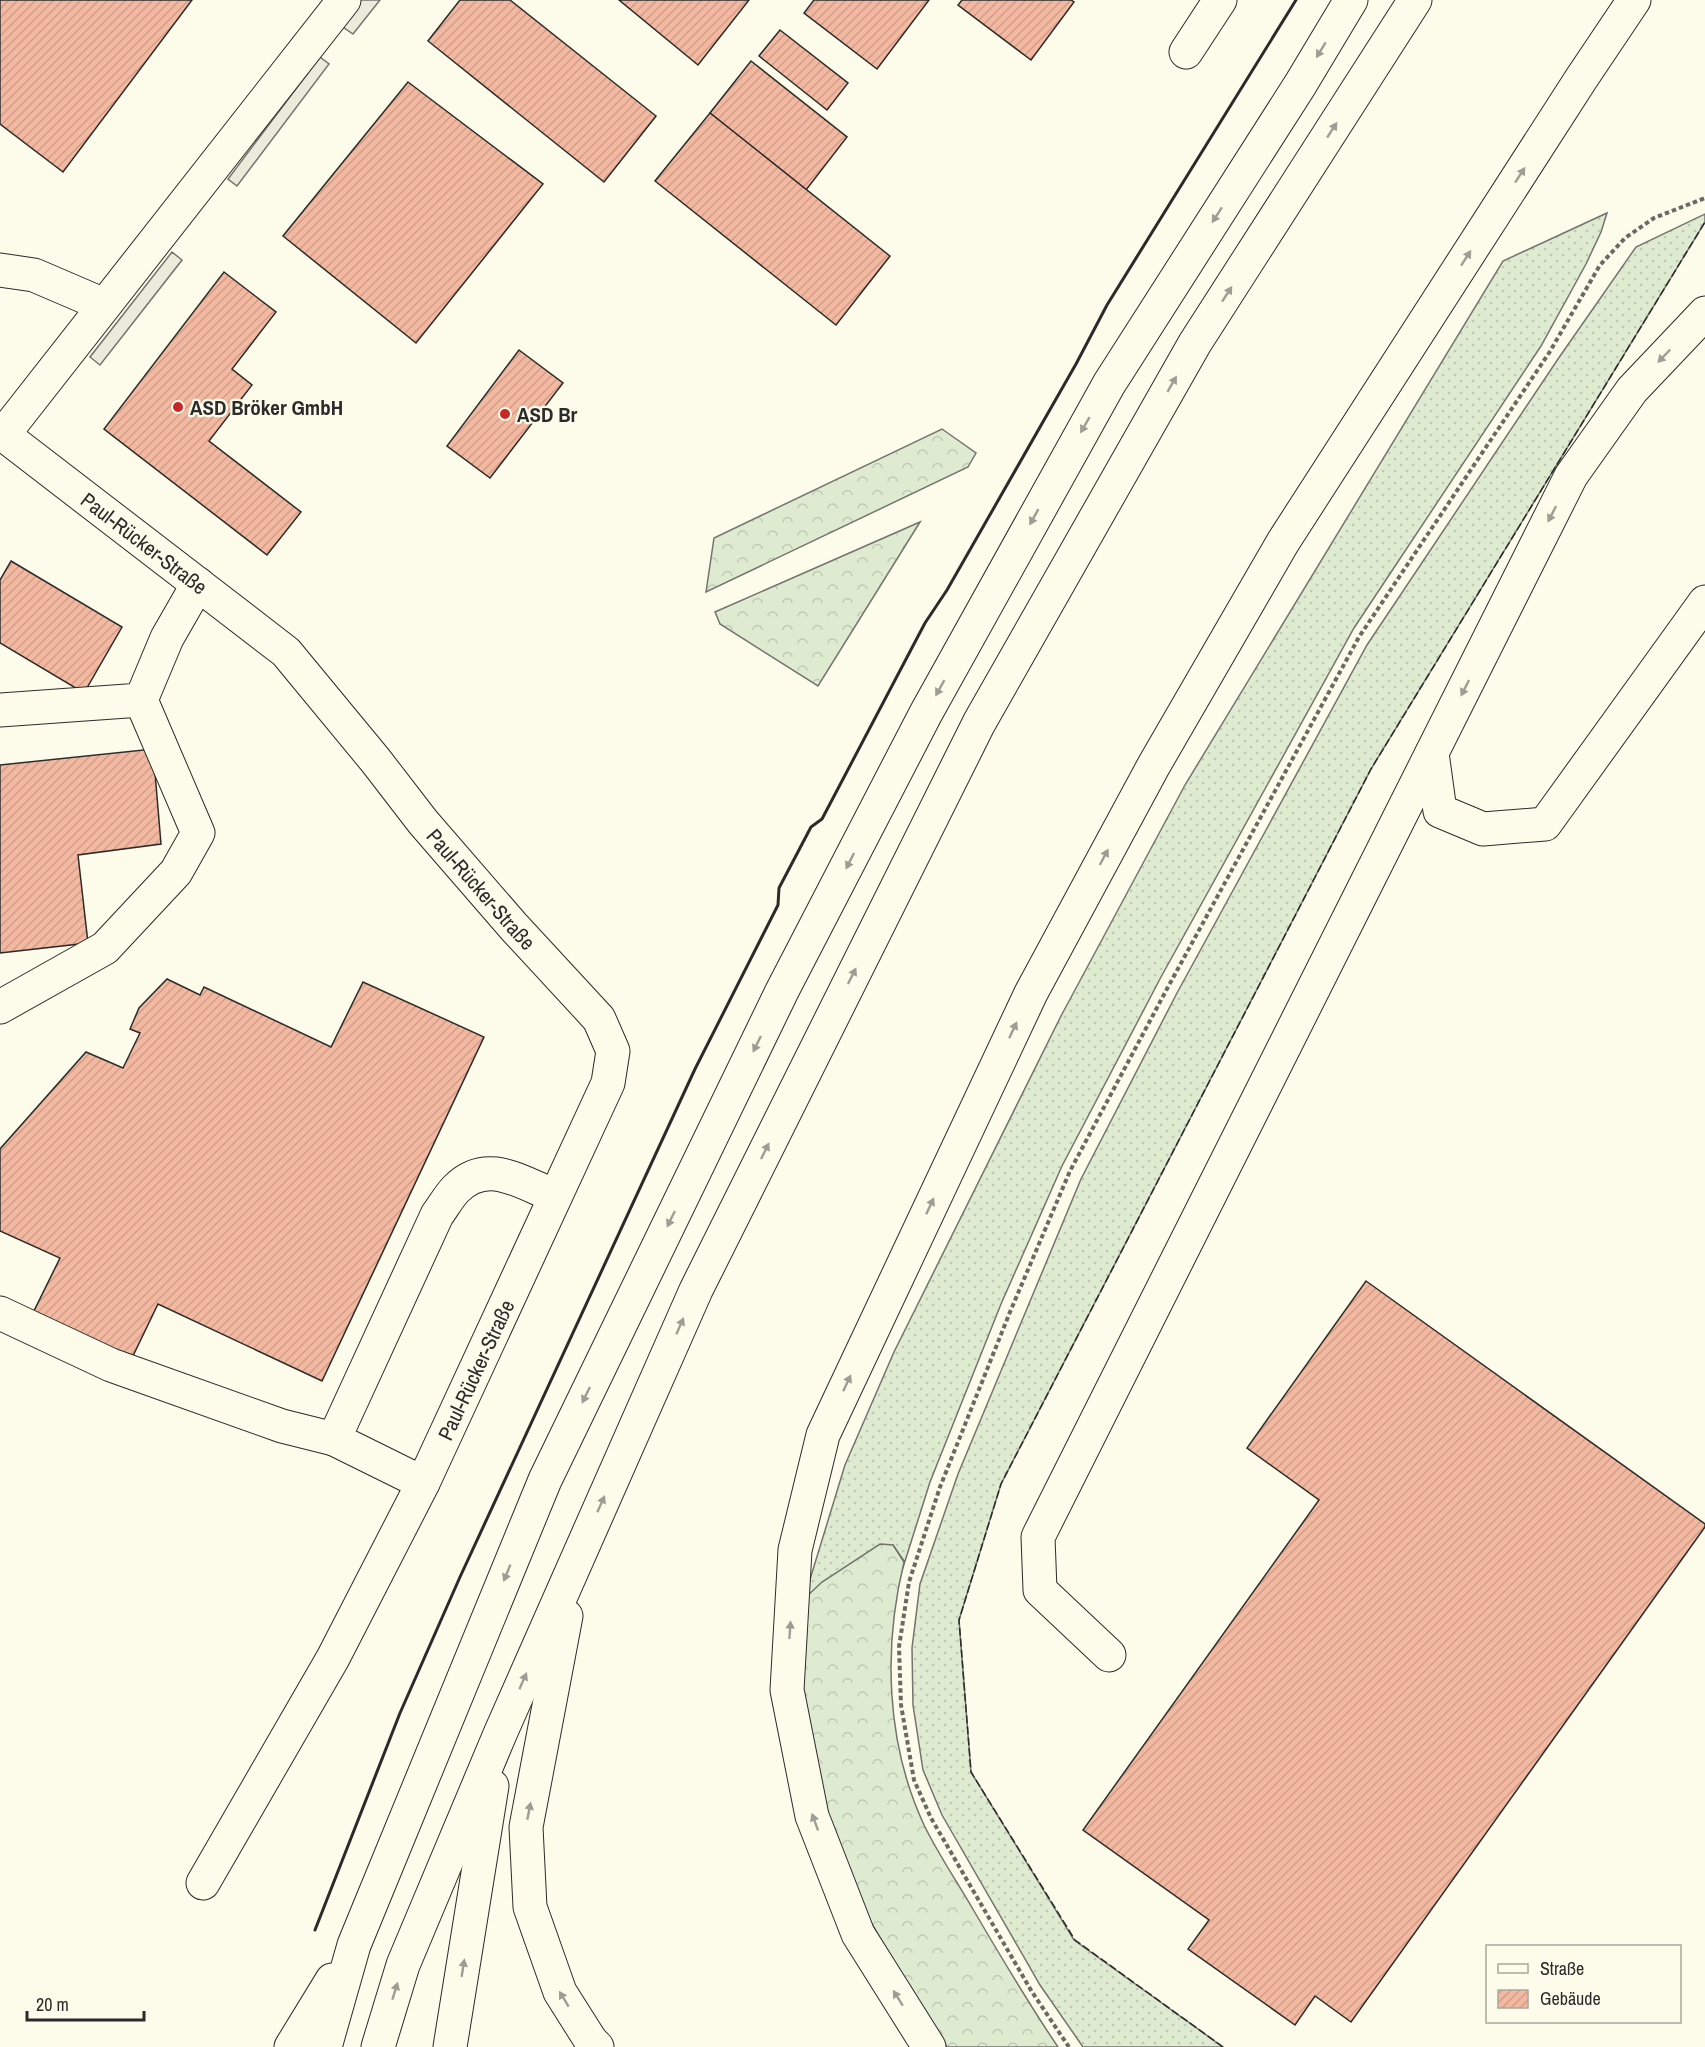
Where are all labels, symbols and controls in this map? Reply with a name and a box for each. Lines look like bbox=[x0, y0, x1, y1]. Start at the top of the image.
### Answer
one-way arrow bbox=[1316, 42, 1327, 58]
one-way arrow bbox=[1326, 122, 1337, 138]
one-way arrow bbox=[1514, 167, 1525, 183]
one-way arrow bbox=[1212, 207, 1223, 223]
one-way arrow bbox=[1460, 250, 1471, 266]
one-way arrow bbox=[1221, 286, 1232, 302]
one-way arrow bbox=[1658, 348, 1672, 362]
one-way arrow bbox=[1167, 375, 1177, 392]
place label: ASD Bröker GmbH bbox=[190, 393, 343, 422]
marker: ASD Bröker GmbH bbox=[171, 400, 185, 414]
place label: ASD Br bbox=[517, 400, 578, 429]
marker: ASD Br bbox=[498, 407, 512, 421]
one-way arrow bbox=[1080, 417, 1091, 433]
street label: Paul-Rücker-Straße bbox=[75, 485, 213, 601]
one-way arrow bbox=[1548, 505, 1557, 522]
one-way arrow bbox=[1029, 509, 1039, 526]
one-way arrow bbox=[935, 680, 945, 697]
one-way arrow bbox=[1460, 680, 1470, 697]
street label: Paul-Rücker-Straße bbox=[420, 822, 542, 956]
one-way arrow bbox=[1099, 848, 1109, 865]
one-way arrow bbox=[845, 853, 855, 870]
one-way arrow bbox=[847, 968, 857, 985]
one-way arrow bbox=[1009, 1021, 1018, 1038]
one-way arrow bbox=[752, 1035, 762, 1053]
one-way arrow bbox=[760, 1142, 770, 1159]
one-way arrow bbox=[926, 1198, 935, 1215]
one-way arrow bbox=[667, 1211, 676, 1228]
street label: Paul-Rücker-Straße bbox=[431, 1295, 521, 1445]
one-way arrow bbox=[675, 1317, 685, 1335]
one-way arrow bbox=[843, 1374, 852, 1391]
one-way arrow bbox=[582, 1386, 591, 1403]
one-way arrow bbox=[596, 1496, 605, 1513]
one-way arrow bbox=[502, 1564, 512, 1582]
one-way arrow bbox=[786, 1621, 795, 1640]
one-way arrow bbox=[518, 1671, 528, 1689]
one-way arrow bbox=[525, 1801, 534, 1820]
one-way arrow bbox=[809, 1813, 819, 1831]
legend bbox=[1486, 1945, 1681, 2023]
text: Straße bbox=[1540, 1956, 1584, 1981]
one-way arrow bbox=[458, 1959, 467, 1978]
one-way arrow bbox=[391, 1982, 400, 2000]
scale bar bbox=[27, 1984, 144, 2022]
text: Gebäude bbox=[1540, 1986, 1601, 2011]
one-way arrow bbox=[892, 1990, 904, 2006]
one-way arrow bbox=[559, 1991, 570, 2007]
text: 20 m bbox=[36, 1992, 69, 2017]

